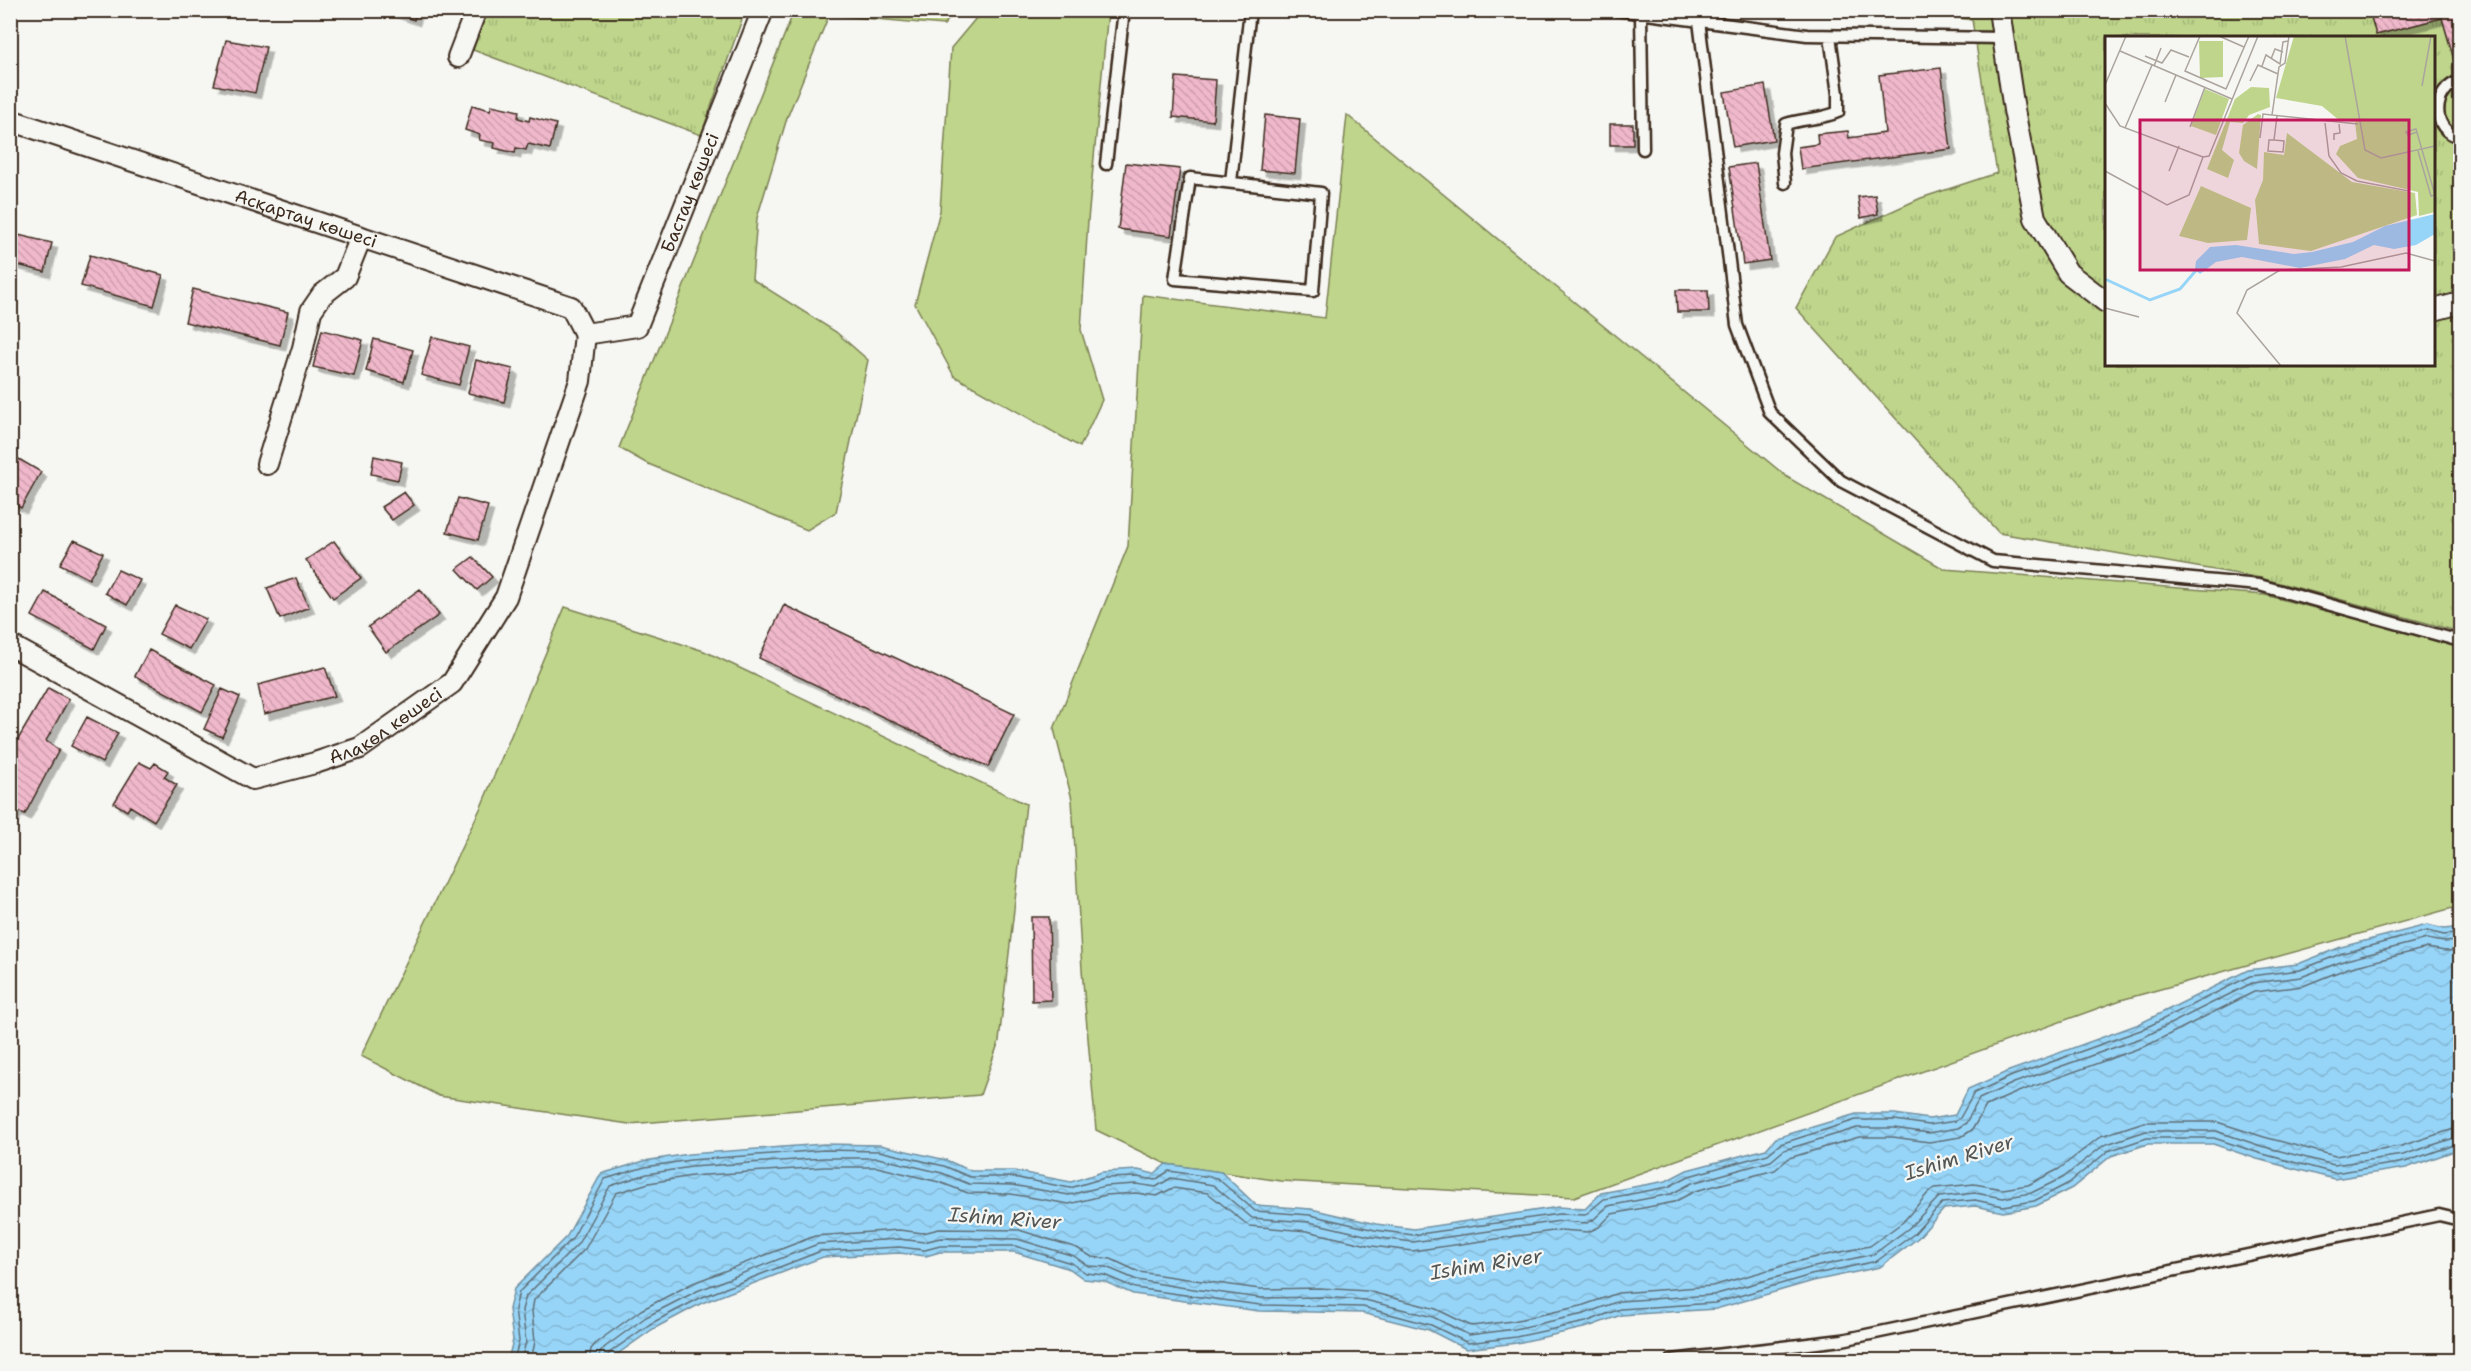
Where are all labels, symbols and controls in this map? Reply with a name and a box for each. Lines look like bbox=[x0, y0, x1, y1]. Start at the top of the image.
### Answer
inset map bbox=[2105, 36, 2435, 366]
street label: Бастау көшесі bbox=[655, 129, 725, 256]
street label: Асқартау көшесі bbox=[232, 184, 380, 254]
street label: Алакөл көшесі bbox=[326, 682, 447, 770]
water label: Ishim River bbox=[1900, 1128, 2017, 1186]
water label: Ishim River bbox=[947, 1201, 1063, 1235]
water label: Ishim River bbox=[1427, 1242, 1544, 1286]

